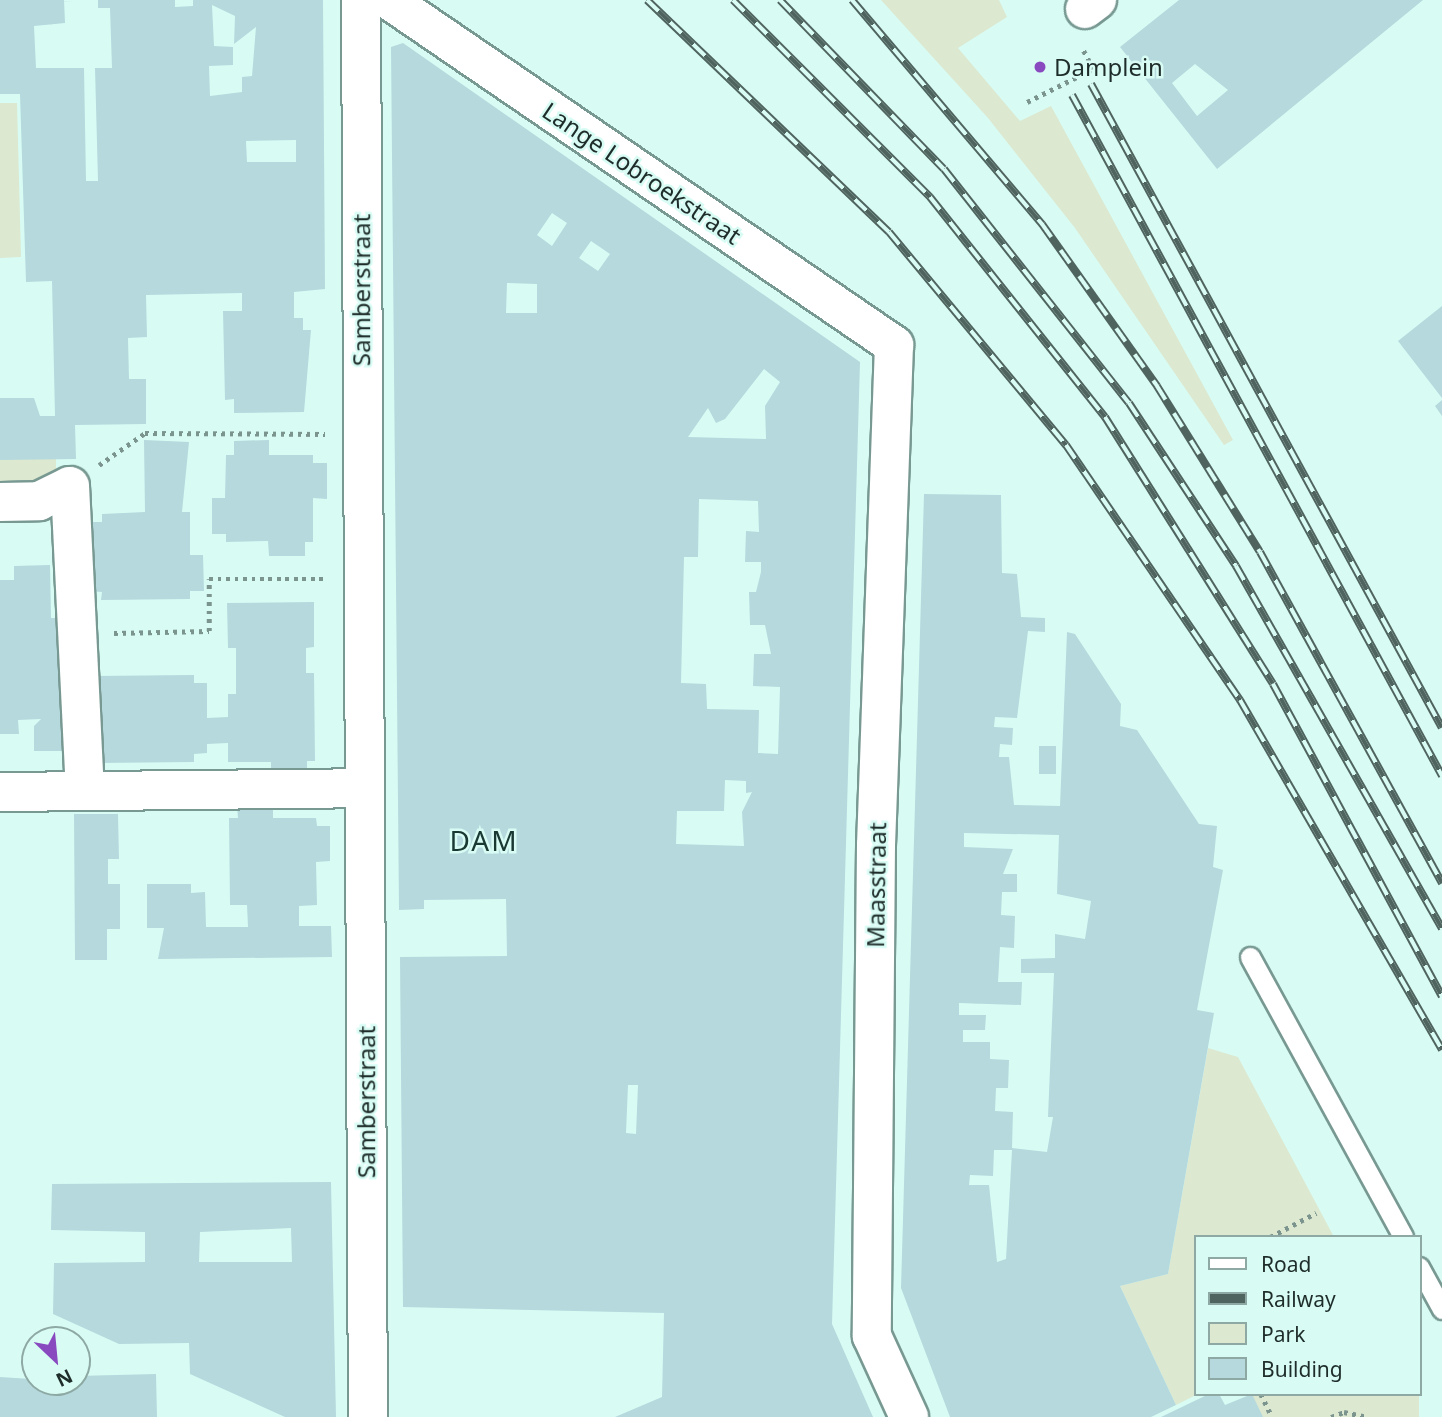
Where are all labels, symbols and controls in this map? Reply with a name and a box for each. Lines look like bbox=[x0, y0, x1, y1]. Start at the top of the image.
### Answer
place label: Damplein bbox=[1054, 53, 1163, 81]
marker: Damplein bbox=[1032, 59, 1048, 75]
street label: Lange Lobroekstraat bbox=[537, 96, 747, 250]
street label: Samberstraat bbox=[347, 214, 375, 366]
street label: Maasstraat bbox=[861, 822, 891, 948]
district label: DAM bbox=[450, 823, 518, 857]
street label: Samberstraat bbox=[352, 1026, 380, 1178]
legend bbox=[1194, 1235, 1421, 1396]
text: Road bbox=[1261, 1250, 1311, 1278]
text: Railway bbox=[1261, 1285, 1336, 1313]
text: Park bbox=[1261, 1320, 1305, 1348]
north arrow bbox=[21, 1326, 91, 1396]
text: Building bbox=[1261, 1355, 1343, 1383]
text: N bbox=[52, 1363, 77, 1393]

